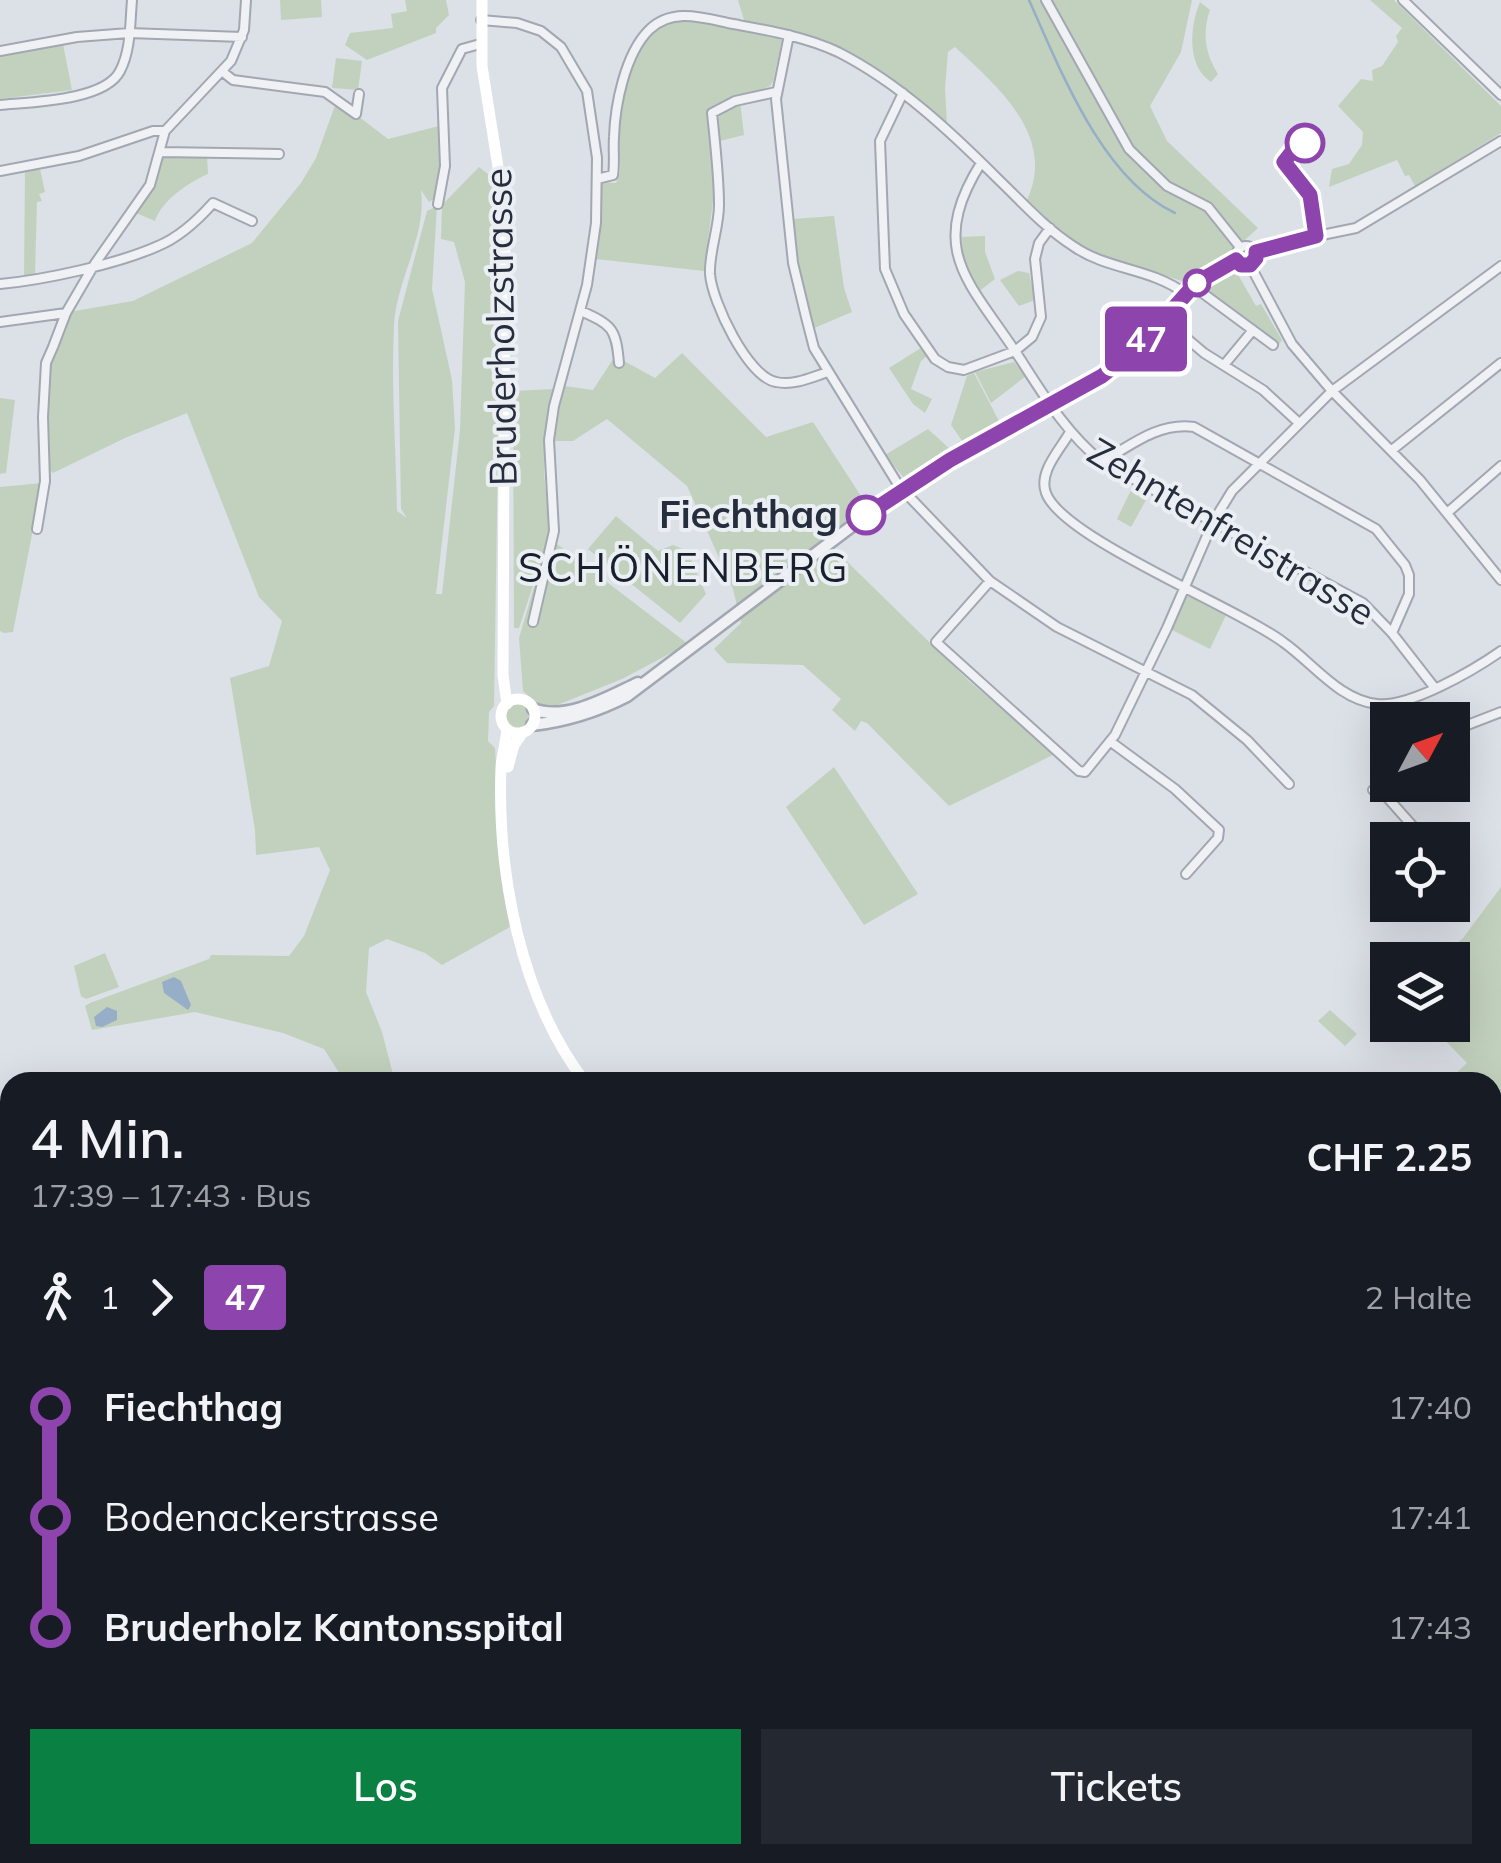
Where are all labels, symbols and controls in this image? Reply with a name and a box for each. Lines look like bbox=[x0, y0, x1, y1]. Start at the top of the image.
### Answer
unlabelled marker bbox=[1286, 124, 1324, 162]
street label: Bruderholzstrasse bbox=[473, 168, 527, 486]
unlabelled marker bbox=[1184, 270, 1210, 296]
line badge: 47 bbox=[1101, 306, 1191, 372]
text: 47 bbox=[1125, 317, 1167, 361]
street label: Zehntenfreistrasse bbox=[1079, 427, 1384, 636]
place label: Fiechthag bbox=[659, 490, 838, 538]
marker: Fiechthag bbox=[847, 496, 885, 534]
district label: SCHÖNENBERG bbox=[518, 542, 850, 592]
north arrow bbox=[1370, 702, 1470, 802]
map controls bbox=[1370, 702, 1470, 1042]
button: locate bbox=[1370, 822, 1470, 922]
button: layers bbox=[1370, 942, 1470, 1042]
text: 4 Min. bbox=[30, 1103, 185, 1172]
text: CHF 2.25 bbox=[1307, 1133, 1472, 1181]
text: 17:39 – 17:43 · Bus bbox=[30, 1175, 311, 1215]
icon: walk bbox=[30, 1270, 85, 1325]
icon: forward bbox=[134, 1270, 189, 1325]
text: 47 bbox=[224, 1275, 266, 1319]
text: 1 bbox=[100, 1277, 119, 1317]
text: 2 Halte bbox=[1365, 1277, 1472, 1317]
text: Fiechthag bbox=[104, 1383, 283, 1431]
text: 17:40 bbox=[1388, 1387, 1472, 1427]
text: Bodenackerstrasse bbox=[104, 1493, 439, 1541]
text: 17:41 bbox=[1388, 1497, 1472, 1537]
text: Bruderholz Kantonsspital bbox=[104, 1603, 564, 1651]
text: 17:43 bbox=[1388, 1607, 1472, 1647]
button: Los bbox=[30, 1729, 741, 1844]
button: Tickets bbox=[761, 1729, 1472, 1844]

